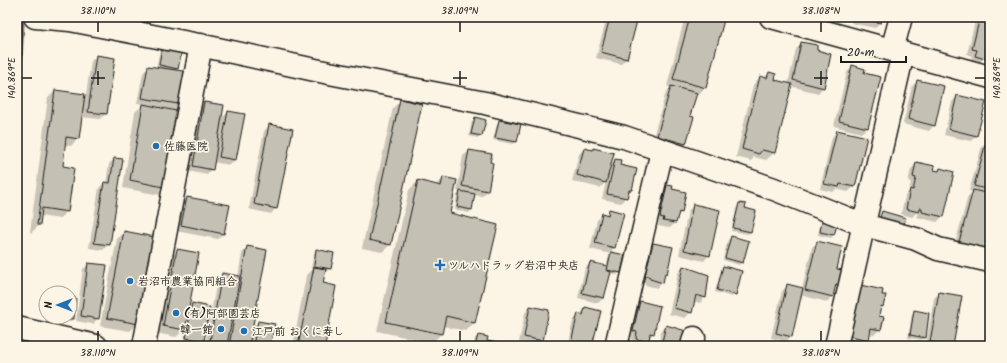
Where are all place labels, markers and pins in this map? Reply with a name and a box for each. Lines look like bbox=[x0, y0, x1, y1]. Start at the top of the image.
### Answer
place label: 佐藤医院 bbox=[164, 138, 208, 156]
marker: 佐藤医院 bbox=[151, 141, 161, 151]
place label: ツルハドラッグ岩沼中央店 bbox=[448, 257, 579, 275]
marker: ツルハドラッグ岩沼中央店 bbox=[435, 260, 445, 270]
place label: 岩沼市農業協同組合 bbox=[138, 273, 237, 291]
marker: 岩沼市農業協同組合 bbox=[125, 276, 135, 286]
place label: (有)阿部園芸店 bbox=[184, 305, 261, 323]
marker: (有)阿部園芸店 bbox=[171, 308, 181, 318]
place label: 韓一館 bbox=[180, 321, 213, 339]
place label: 江戸前 おくに寿し bbox=[252, 323, 344, 341]
marker: 韓一館 bbox=[216, 324, 226, 334]
marker: 江戸前 おくに寿し bbox=[239, 326, 249, 336]

